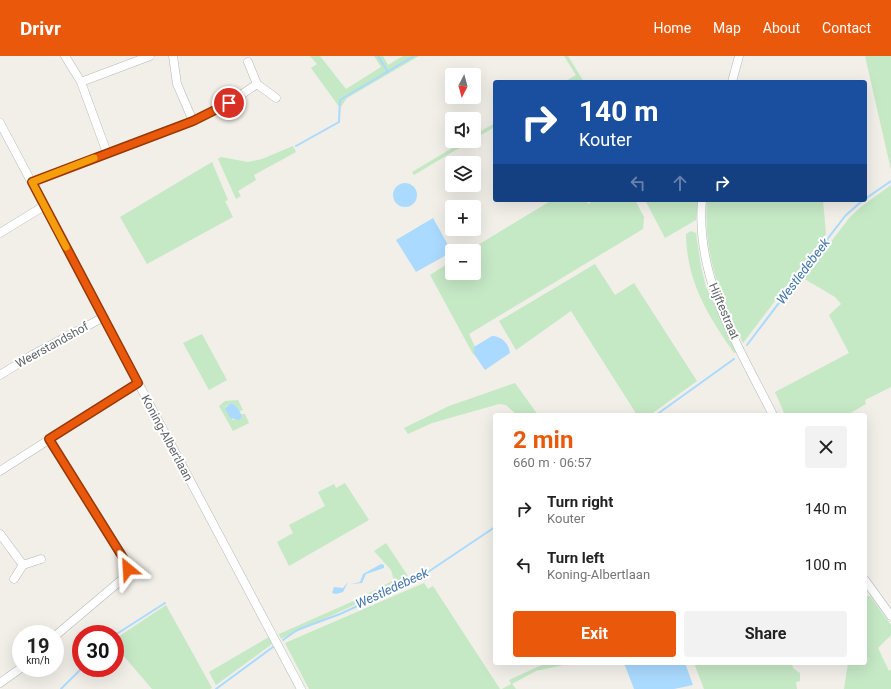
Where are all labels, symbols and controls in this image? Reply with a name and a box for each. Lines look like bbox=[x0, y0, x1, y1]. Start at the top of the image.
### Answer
text: Drivr bbox=[20, 17, 61, 40]
text: Home bbox=[653, 20, 691, 36]
text: Map bbox=[713, 20, 741, 36]
text: About bbox=[763, 20, 800, 36]
text: Contact bbox=[822, 20, 871, 36]
north arrow bbox=[445, 68, 481, 104]
map controls bbox=[445, 68, 481, 280]
pin bbox=[212, 86, 246, 120]
icon: arrive bbox=[218, 92, 240, 114]
text: 140 m bbox=[579, 95, 658, 128]
icon: right bbox=[513, 96, 565, 148]
button: sound bbox=[445, 112, 481, 148]
text: Kouter bbox=[579, 129, 632, 150]
button: layers bbox=[445, 156, 481, 192]
icon: left bbox=[627, 172, 649, 194]
icon: ahead bbox=[669, 172, 691, 194]
icon: right bbox=[711, 172, 733, 194]
button: + bbox=[445, 200, 481, 236]
water label: Westledebeek bbox=[773, 235, 833, 307]
button: − bbox=[445, 244, 481, 280]
street label: Hijftestraat bbox=[706, 281, 742, 341]
street label: Weerstandshof bbox=[13, 319, 92, 371]
street label: Koning-Albertlaan bbox=[138, 393, 196, 483]
text: 2 min bbox=[513, 426, 573, 454]
button: close bbox=[805, 426, 847, 468]
text: 660 m · 06:57 bbox=[513, 455, 592, 470]
text: Turn right bbox=[547, 493, 613, 511]
icon: right bbox=[513, 498, 535, 520]
text: 140 m bbox=[805, 500, 847, 518]
text: Kouter bbox=[547, 511, 585, 526]
position arrow bbox=[107, 548, 149, 590]
text: Turn left bbox=[547, 549, 604, 567]
icon: left bbox=[513, 554, 535, 576]
text: 100 m bbox=[805, 556, 847, 574]
water label: Westledebeek bbox=[353, 564, 431, 611]
text: Koning-Albertlaan bbox=[547, 567, 650, 582]
button: Exit bbox=[513, 611, 676, 657]
button: Share bbox=[684, 611, 847, 657]
speed limit sign: 30 bbox=[72, 625, 124, 677]
text: 19 bbox=[27, 634, 49, 658]
text: km/h bbox=[26, 655, 50, 666]

